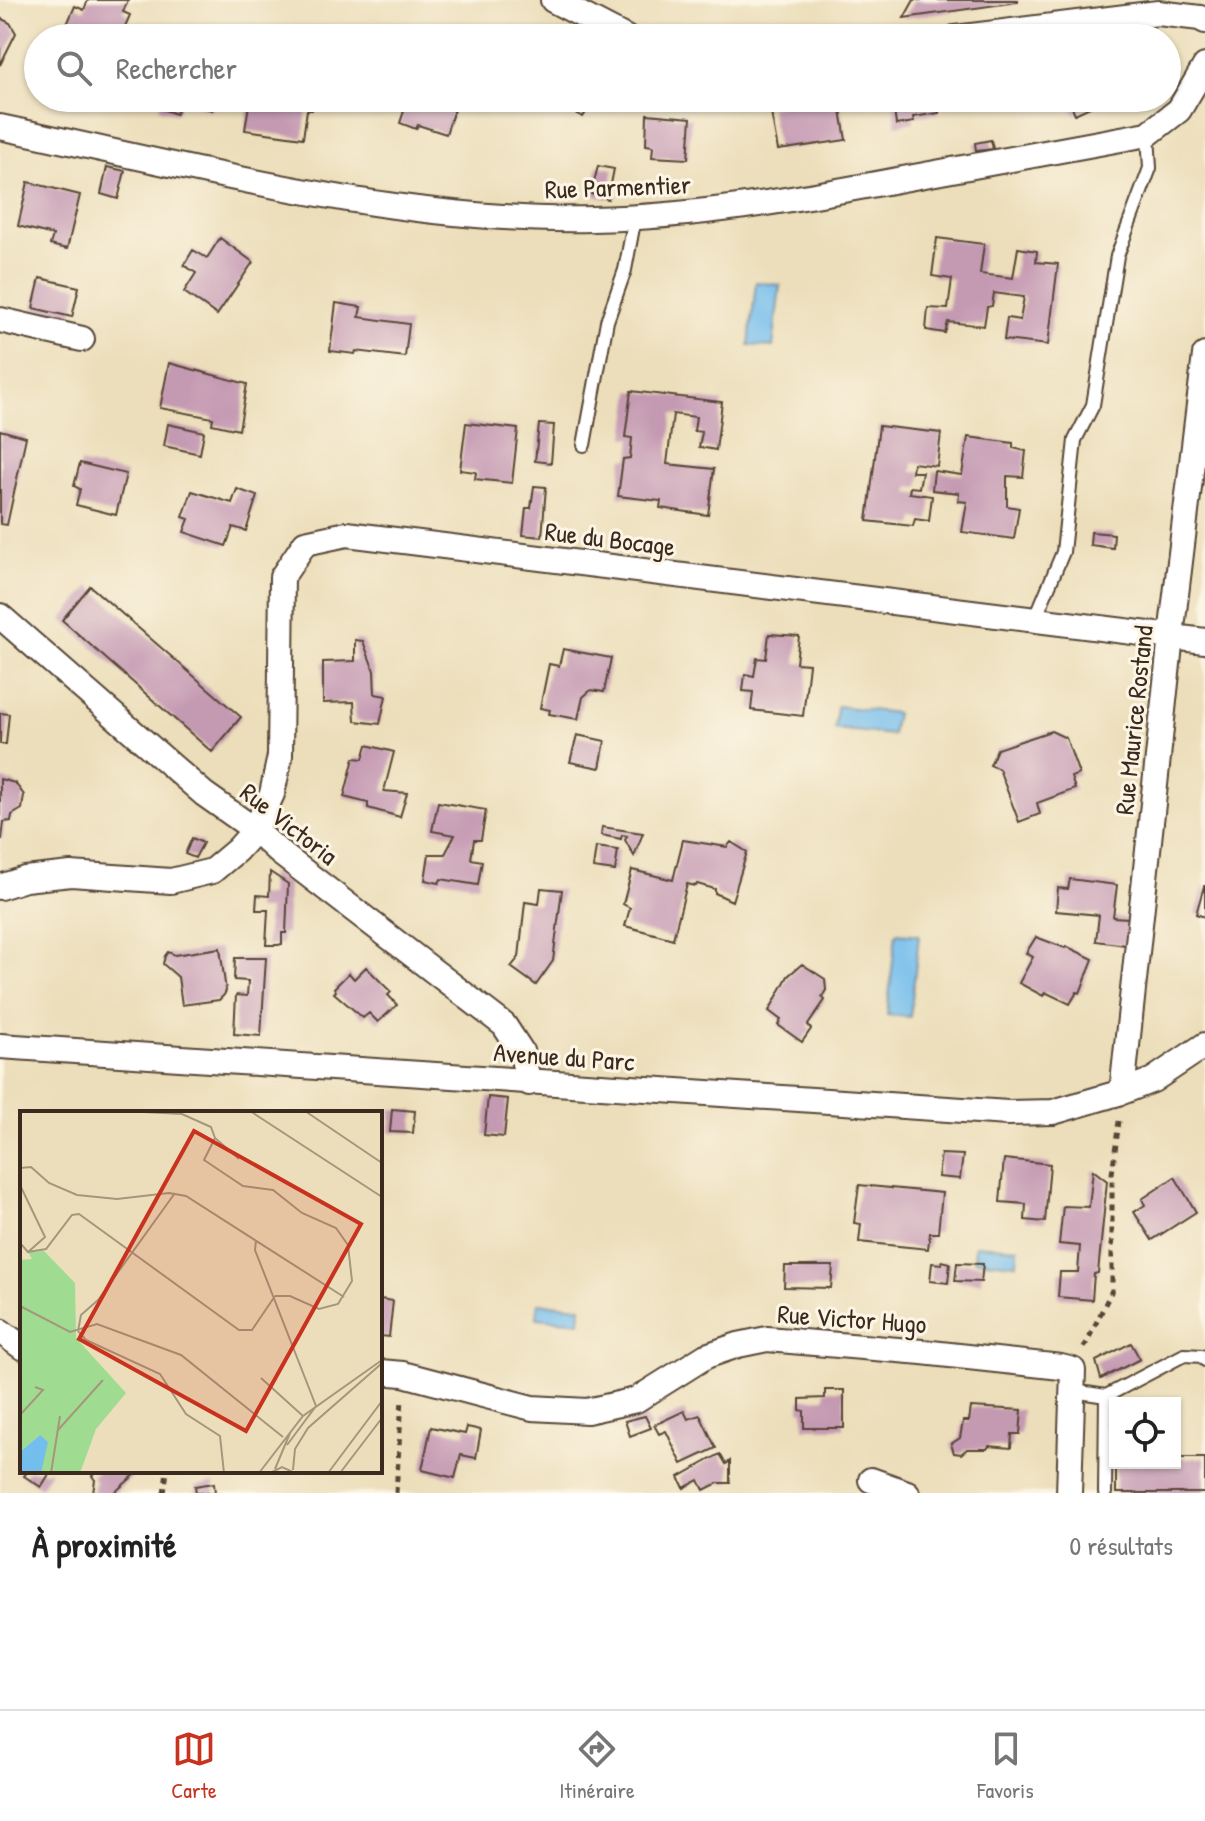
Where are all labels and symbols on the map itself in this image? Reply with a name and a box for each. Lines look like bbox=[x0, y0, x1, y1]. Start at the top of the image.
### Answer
street label: Rue Parmentier bbox=[544, 166, 692, 207]
street label: Rue du Bocage bbox=[543, 513, 677, 564]
street label: Rue Maurice Rostand bbox=[1106, 624, 1161, 816]
street label: Rue Victoria bbox=[233, 775, 345, 873]
street label: Avenue du Parc bbox=[492, 1034, 636, 1079]
inset map bbox=[20, 1111, 382, 1473]
street label: Rue Victor Hugo bbox=[776, 1296, 928, 1341]

